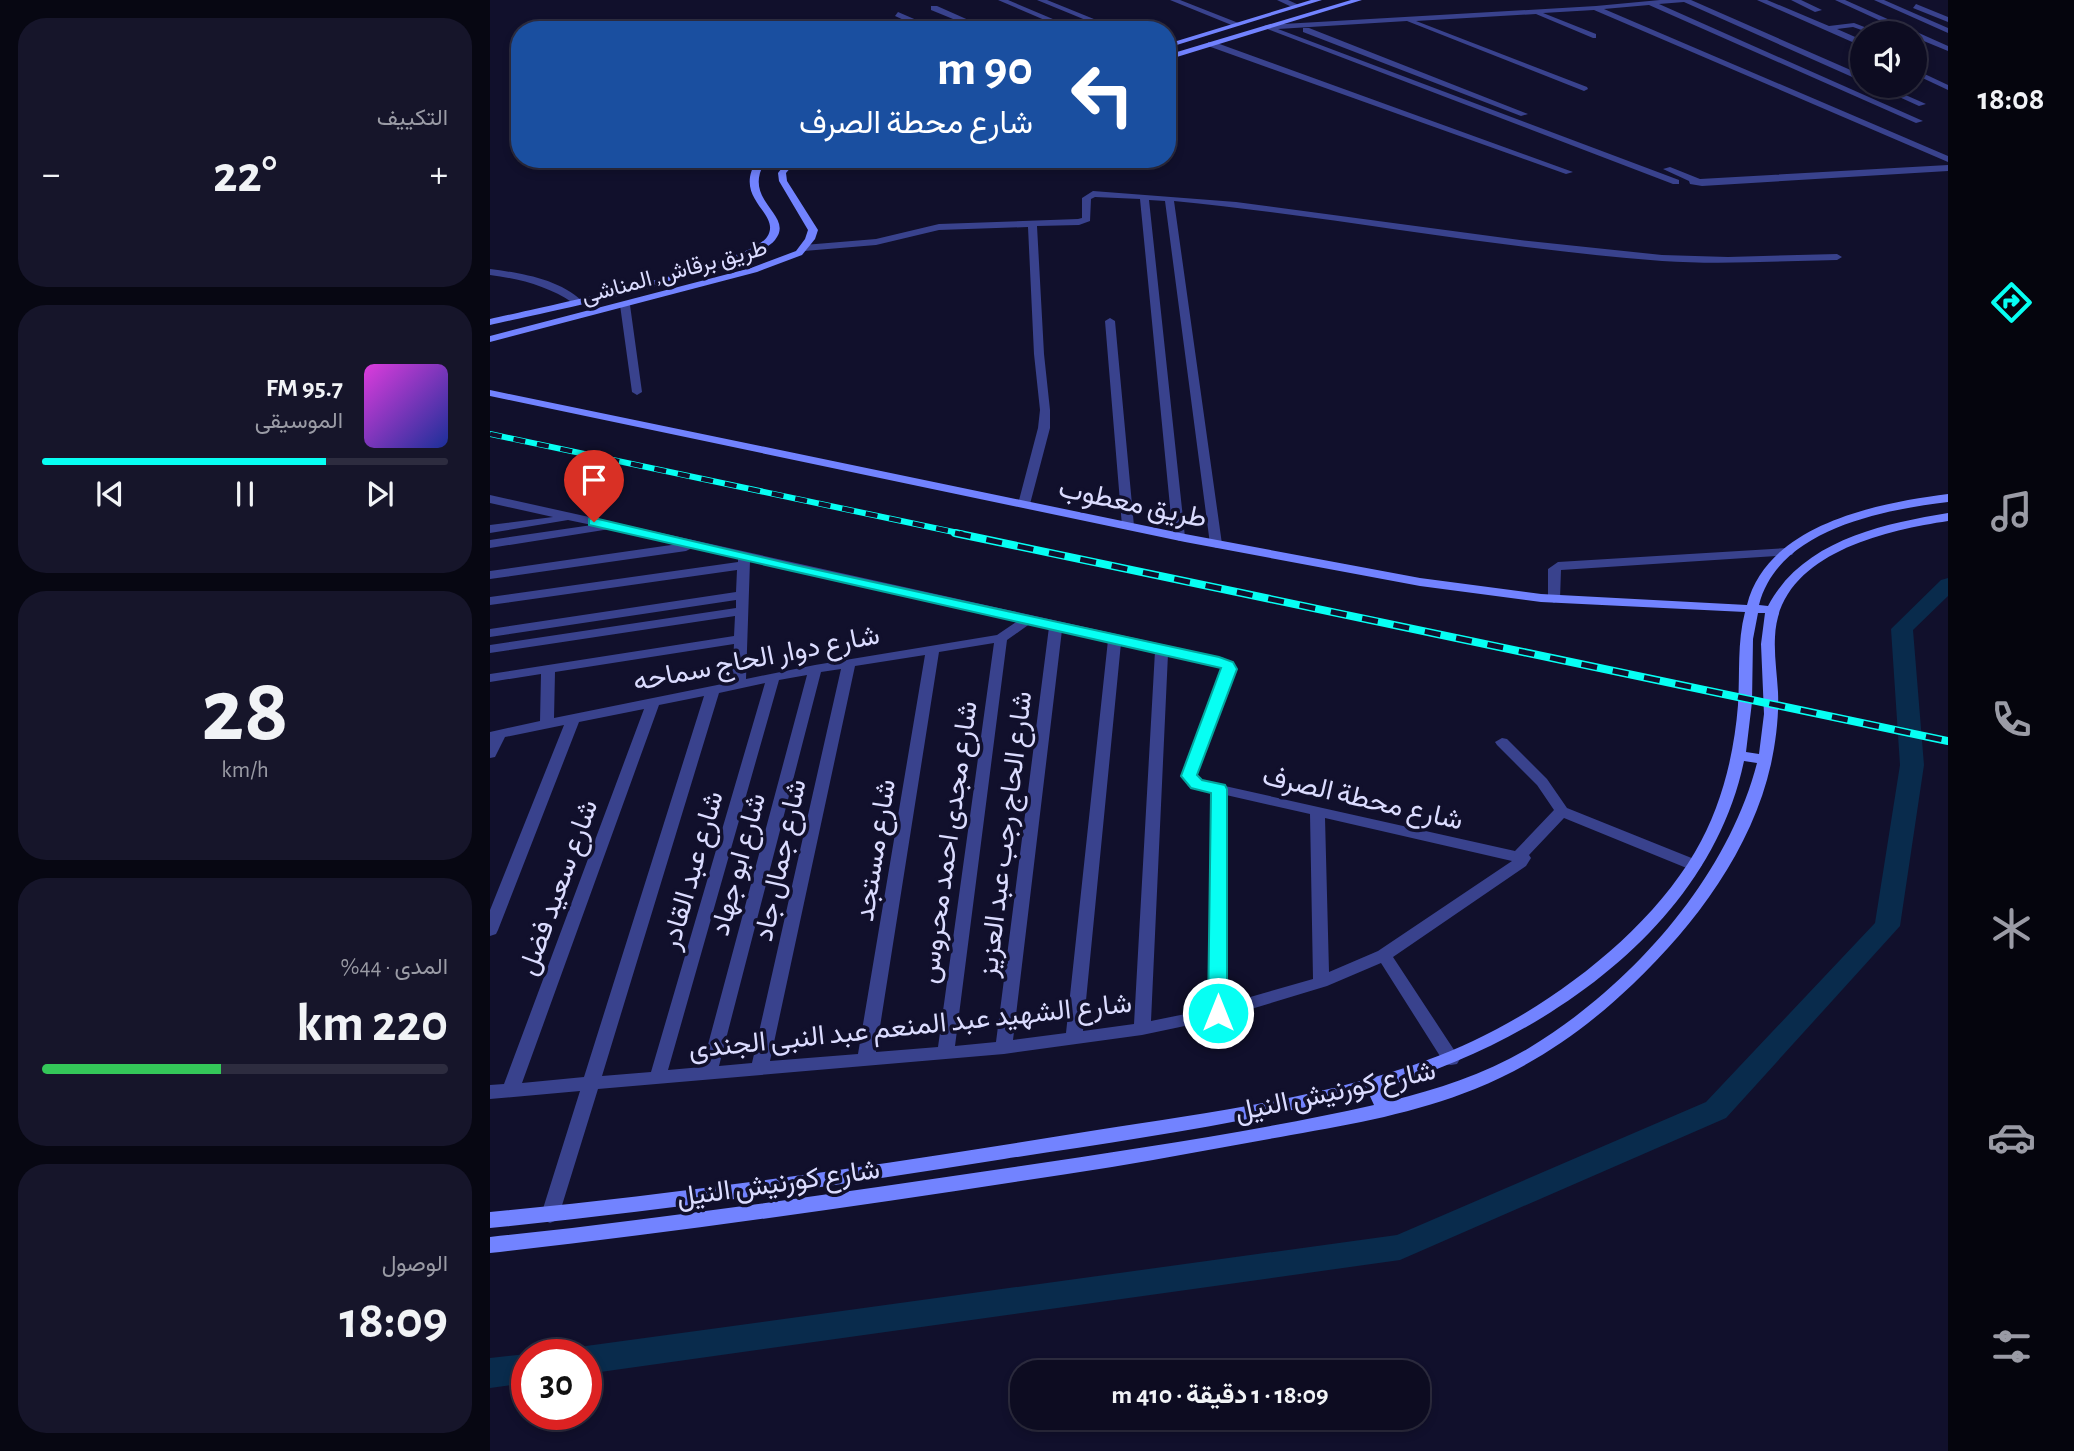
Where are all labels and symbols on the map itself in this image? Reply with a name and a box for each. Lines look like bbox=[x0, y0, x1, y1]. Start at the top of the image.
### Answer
street label: طريق برقاش, المناشى bbox=[579, 237, 770, 310]
pin bbox=[564, 450, 624, 522]
street label: طريق معطوب bbox=[1056, 475, 1209, 535]
street label: شارع دوار الحاج سماحه bbox=[631, 621, 883, 700]
street label: شارع الحاج رجب عبد العزيز bbox=[974, 690, 1040, 980]
street label: شارع مجدى احمد محروس bbox=[915, 699, 986, 986]
street label: شارع محطة الصرف bbox=[1259, 762, 1465, 839]
street label: شارع جمال جاد bbox=[750, 777, 815, 945]
street label: شارع مستجد bbox=[851, 777, 904, 924]
street label: شارع عبد القادر bbox=[657, 788, 732, 955]
street label: شارع ابو جهاد bbox=[706, 790, 774, 940]
street label: شارع سعيد فضل bbox=[514, 796, 606, 980]
position arrow bbox=[1181, 976, 1255, 1050]
street label: شارع الشهيد عبد المنعم عبد النبى الجندى bbox=[687, 990, 1134, 1067]
street label: شارع كورنيش النيل bbox=[1232, 1057, 1439, 1130]
street label: شارع كورنيش النيل bbox=[675, 1156, 882, 1215]
speed limit sign: 30 bbox=[511, 1339, 602, 1430]

